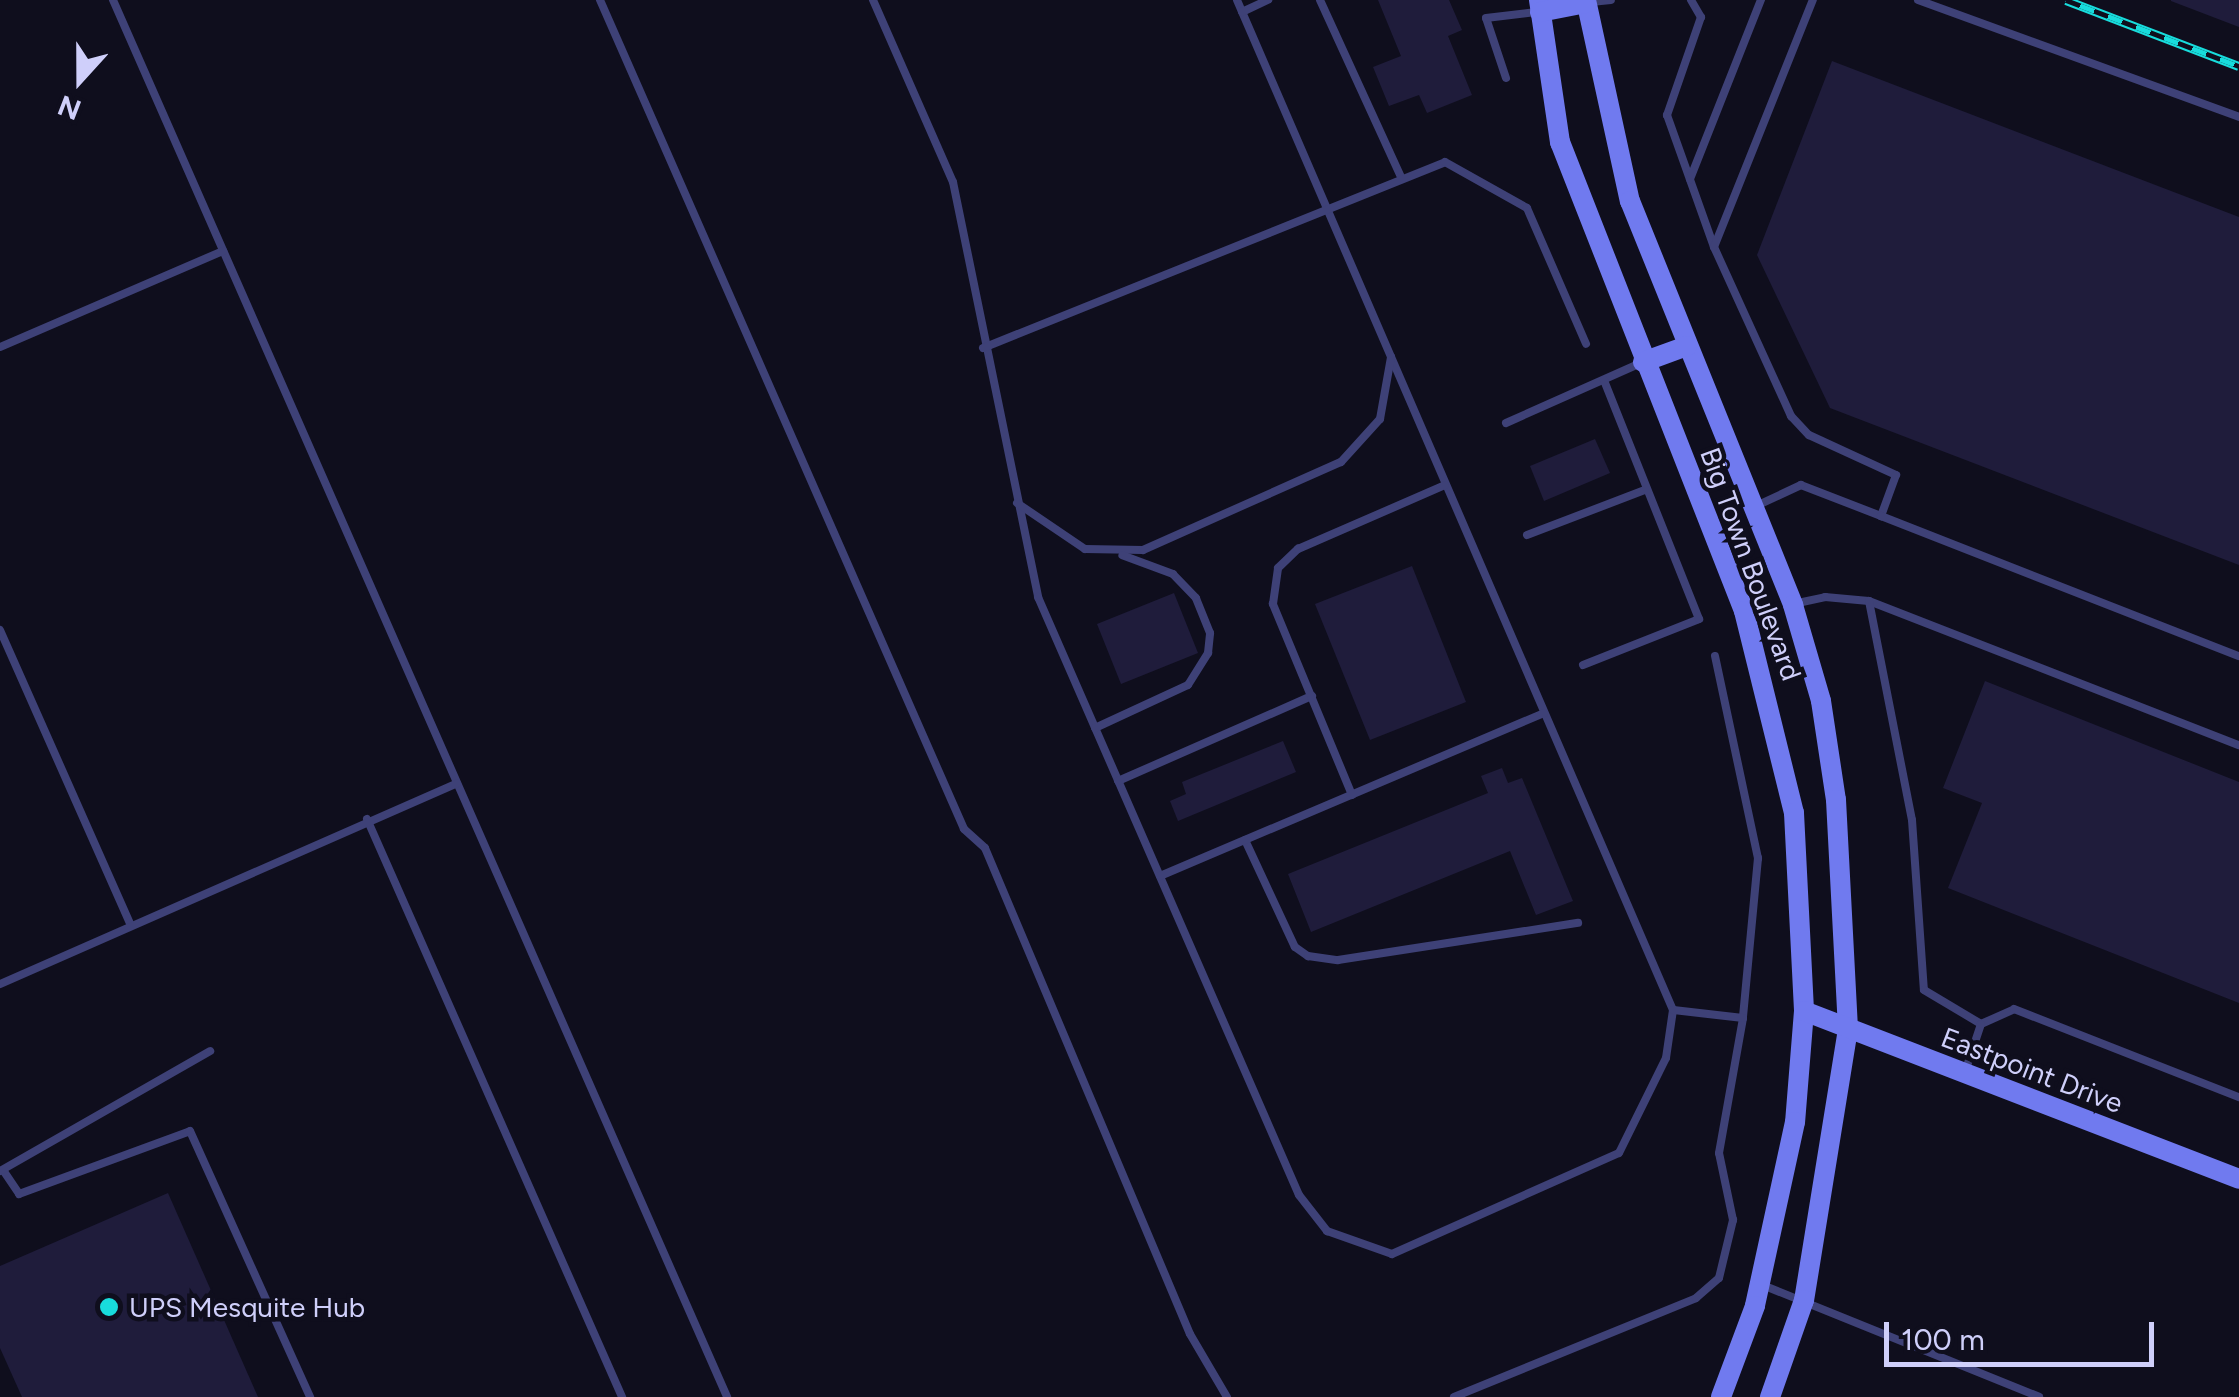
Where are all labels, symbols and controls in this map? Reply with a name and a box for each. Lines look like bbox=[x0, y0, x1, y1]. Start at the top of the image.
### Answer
north arrow bbox=[30, 30, 130, 130]
text: N bbox=[53, 88, 85, 128]
street label: Big Town Boulevard bbox=[1693, 443, 1809, 685]
street label: Eastpoint Drive bbox=[1937, 1020, 2127, 1120]
place label: UPS Mesquite Hub bbox=[129, 1290, 365, 1324]
marker: UPS Mesquite Hub bbox=[98, 1296, 120, 1318]
scale bar bbox=[1889, 1302, 2159, 1364]
text: 100 m bbox=[1901, 1321, 1985, 1358]

